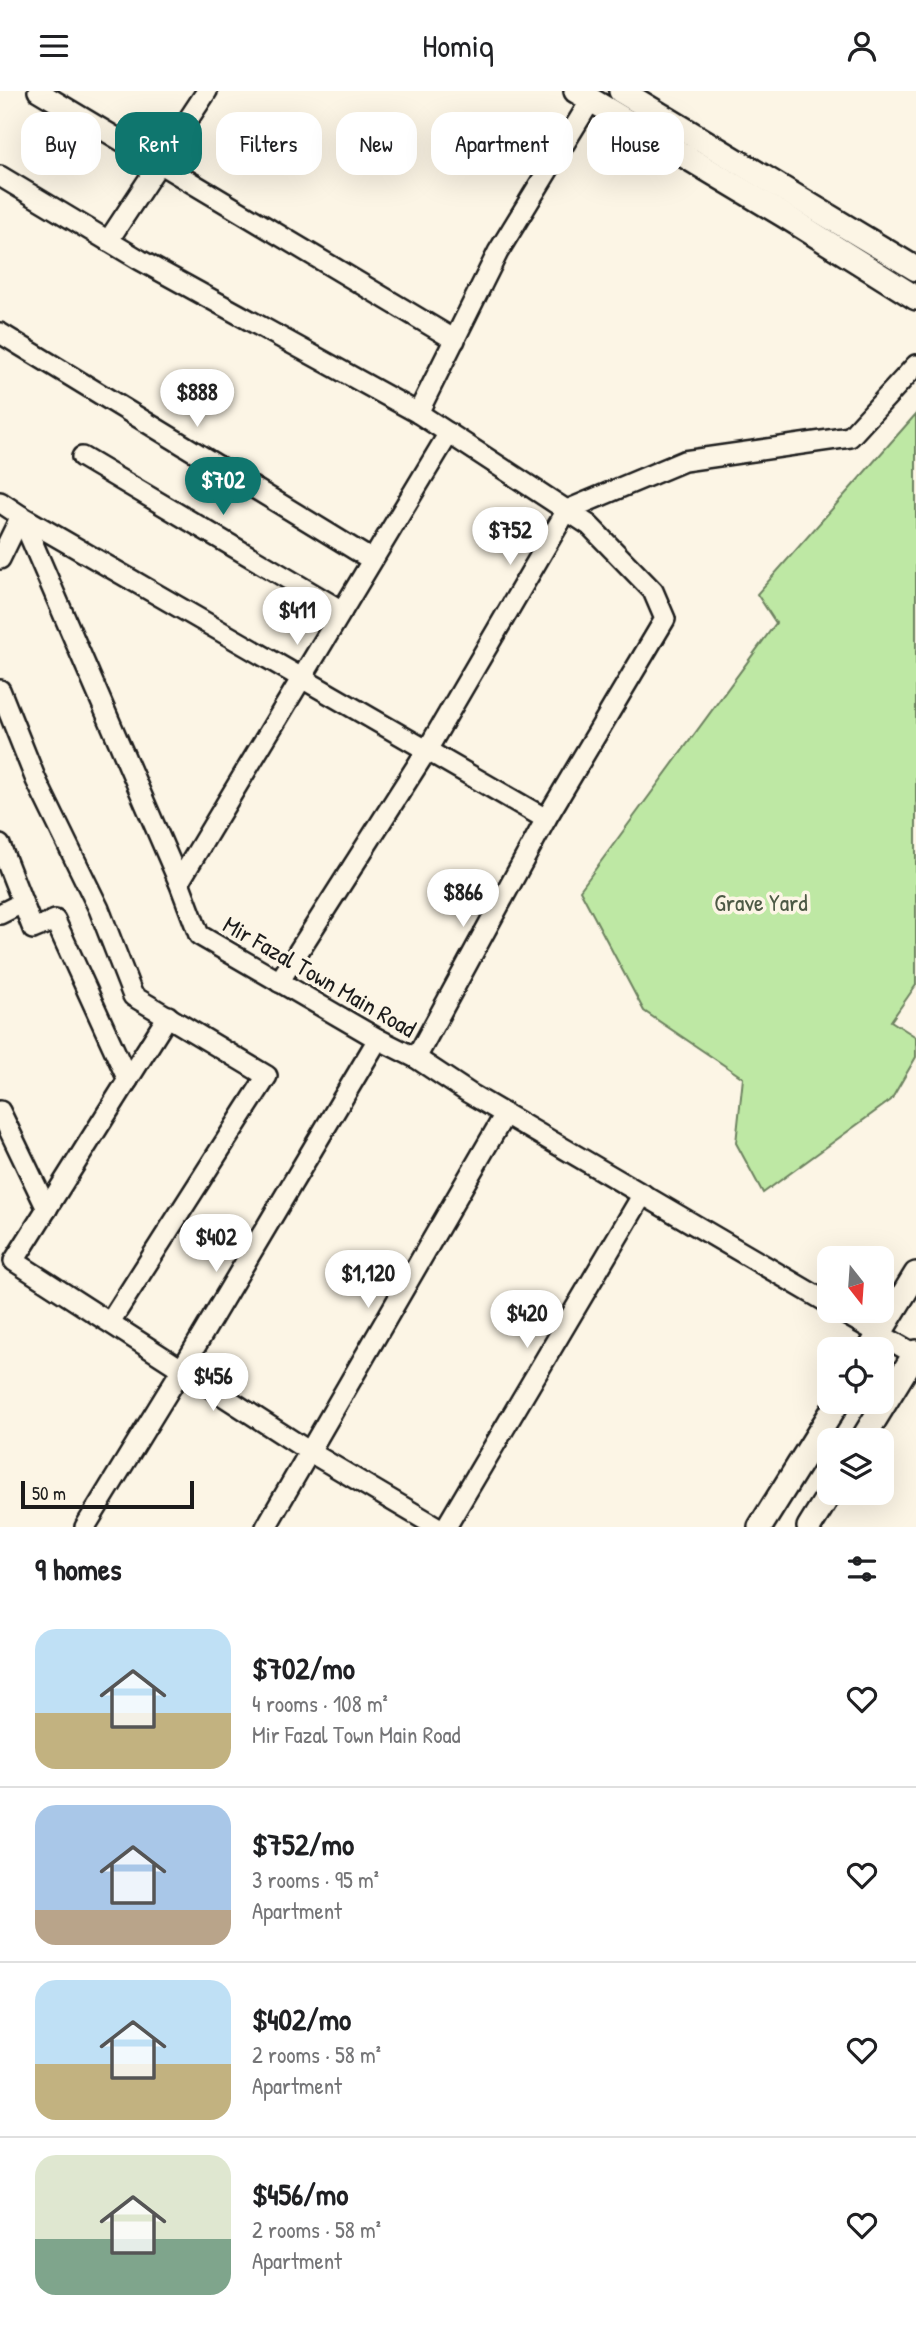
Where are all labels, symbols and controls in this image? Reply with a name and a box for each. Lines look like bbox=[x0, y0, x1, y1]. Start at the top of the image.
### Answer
text: Homiq bbox=[422, 24, 494, 67]
icon: menu bbox=[35, 27, 73, 65]
icon: person bbox=[843, 27, 881, 65]
chip: Buy bbox=[21, 112, 101, 175]
chip: Rent bbox=[115, 112, 202, 175]
chip: Filters bbox=[216, 112, 322, 175]
chip: New bbox=[336, 112, 417, 175]
chip: Apartment bbox=[431, 112, 573, 175]
chip: House bbox=[587, 112, 684, 175]
pin: $888 bbox=[156, 369, 238, 429]
text: $888 bbox=[176, 376, 218, 407]
pin: $702 bbox=[182, 457, 264, 517]
text: $702 bbox=[201, 464, 245, 495]
pin: $752 bbox=[469, 507, 551, 567]
text: $752 bbox=[488, 514, 532, 545]
pin: $411 bbox=[256, 587, 338, 647]
text: $411 bbox=[279, 594, 315, 625]
pin: $866 bbox=[422, 869, 504, 929]
text: $866 bbox=[443, 876, 483, 907]
park label: Grave Yard bbox=[714, 886, 808, 918]
street label: Mir Fazal Town Main Road bbox=[218, 908, 422, 1044]
pin: $402 bbox=[175, 1215, 257, 1274]
text: $402 bbox=[195, 1221, 237, 1252]
north arrow bbox=[817, 1246, 894, 1323]
map controls bbox=[817, 1246, 894, 1505]
pin: $1,120 bbox=[311, 1251, 425, 1310]
text: $1,120 bbox=[341, 1257, 395, 1288]
pin: $420 bbox=[486, 1291, 568, 1350]
text: $420 bbox=[506, 1297, 548, 1328]
button: locate bbox=[817, 1337, 894, 1414]
pin: $456 bbox=[172, 1353, 254, 1413]
text: $456 bbox=[193, 1360, 233, 1391]
button: layers bbox=[817, 1428, 894, 1505]
scale bar bbox=[21, 1478, 194, 1510]
text: 50 m bbox=[32, 1480, 66, 1506]
text: 9 homes bbox=[35, 1549, 122, 1589]
icon: filters bbox=[843, 1550, 881, 1588]
text: $702/mo bbox=[252, 1648, 355, 1688]
icon: home bbox=[91, 1657, 175, 1741]
icon: heart bbox=[843, 1680, 881, 1718]
text: 4 rooms · 108 m² bbox=[252, 1688, 388, 1719]
text: Mir Fazal Town Main Road bbox=[252, 1719, 461, 1750]
text: $752/mo bbox=[252, 1824, 354, 1864]
icon: home bbox=[91, 1833, 175, 1917]
icon: heart bbox=[843, 1856, 881, 1894]
text: 3 rooms · 95 m² bbox=[252, 1864, 379, 1895]
text: Apartment bbox=[252, 1895, 342, 1926]
text: $402/mo bbox=[252, 1999, 351, 2039]
icon: home bbox=[91, 2008, 175, 2092]
icon: heart bbox=[843, 2031, 881, 2069]
text: 2 rooms · 58 m² bbox=[252, 2039, 381, 2070]
text: Apartment bbox=[252, 2070, 342, 2101]
text: $456/mo bbox=[252, 2174, 348, 2214]
icon: home bbox=[91, 2183, 175, 2267]
icon: heart bbox=[843, 2206, 881, 2244]
text: 2 rooms · 58 m² bbox=[252, 2214, 381, 2245]
text: Apartment bbox=[252, 2245, 342, 2276]

